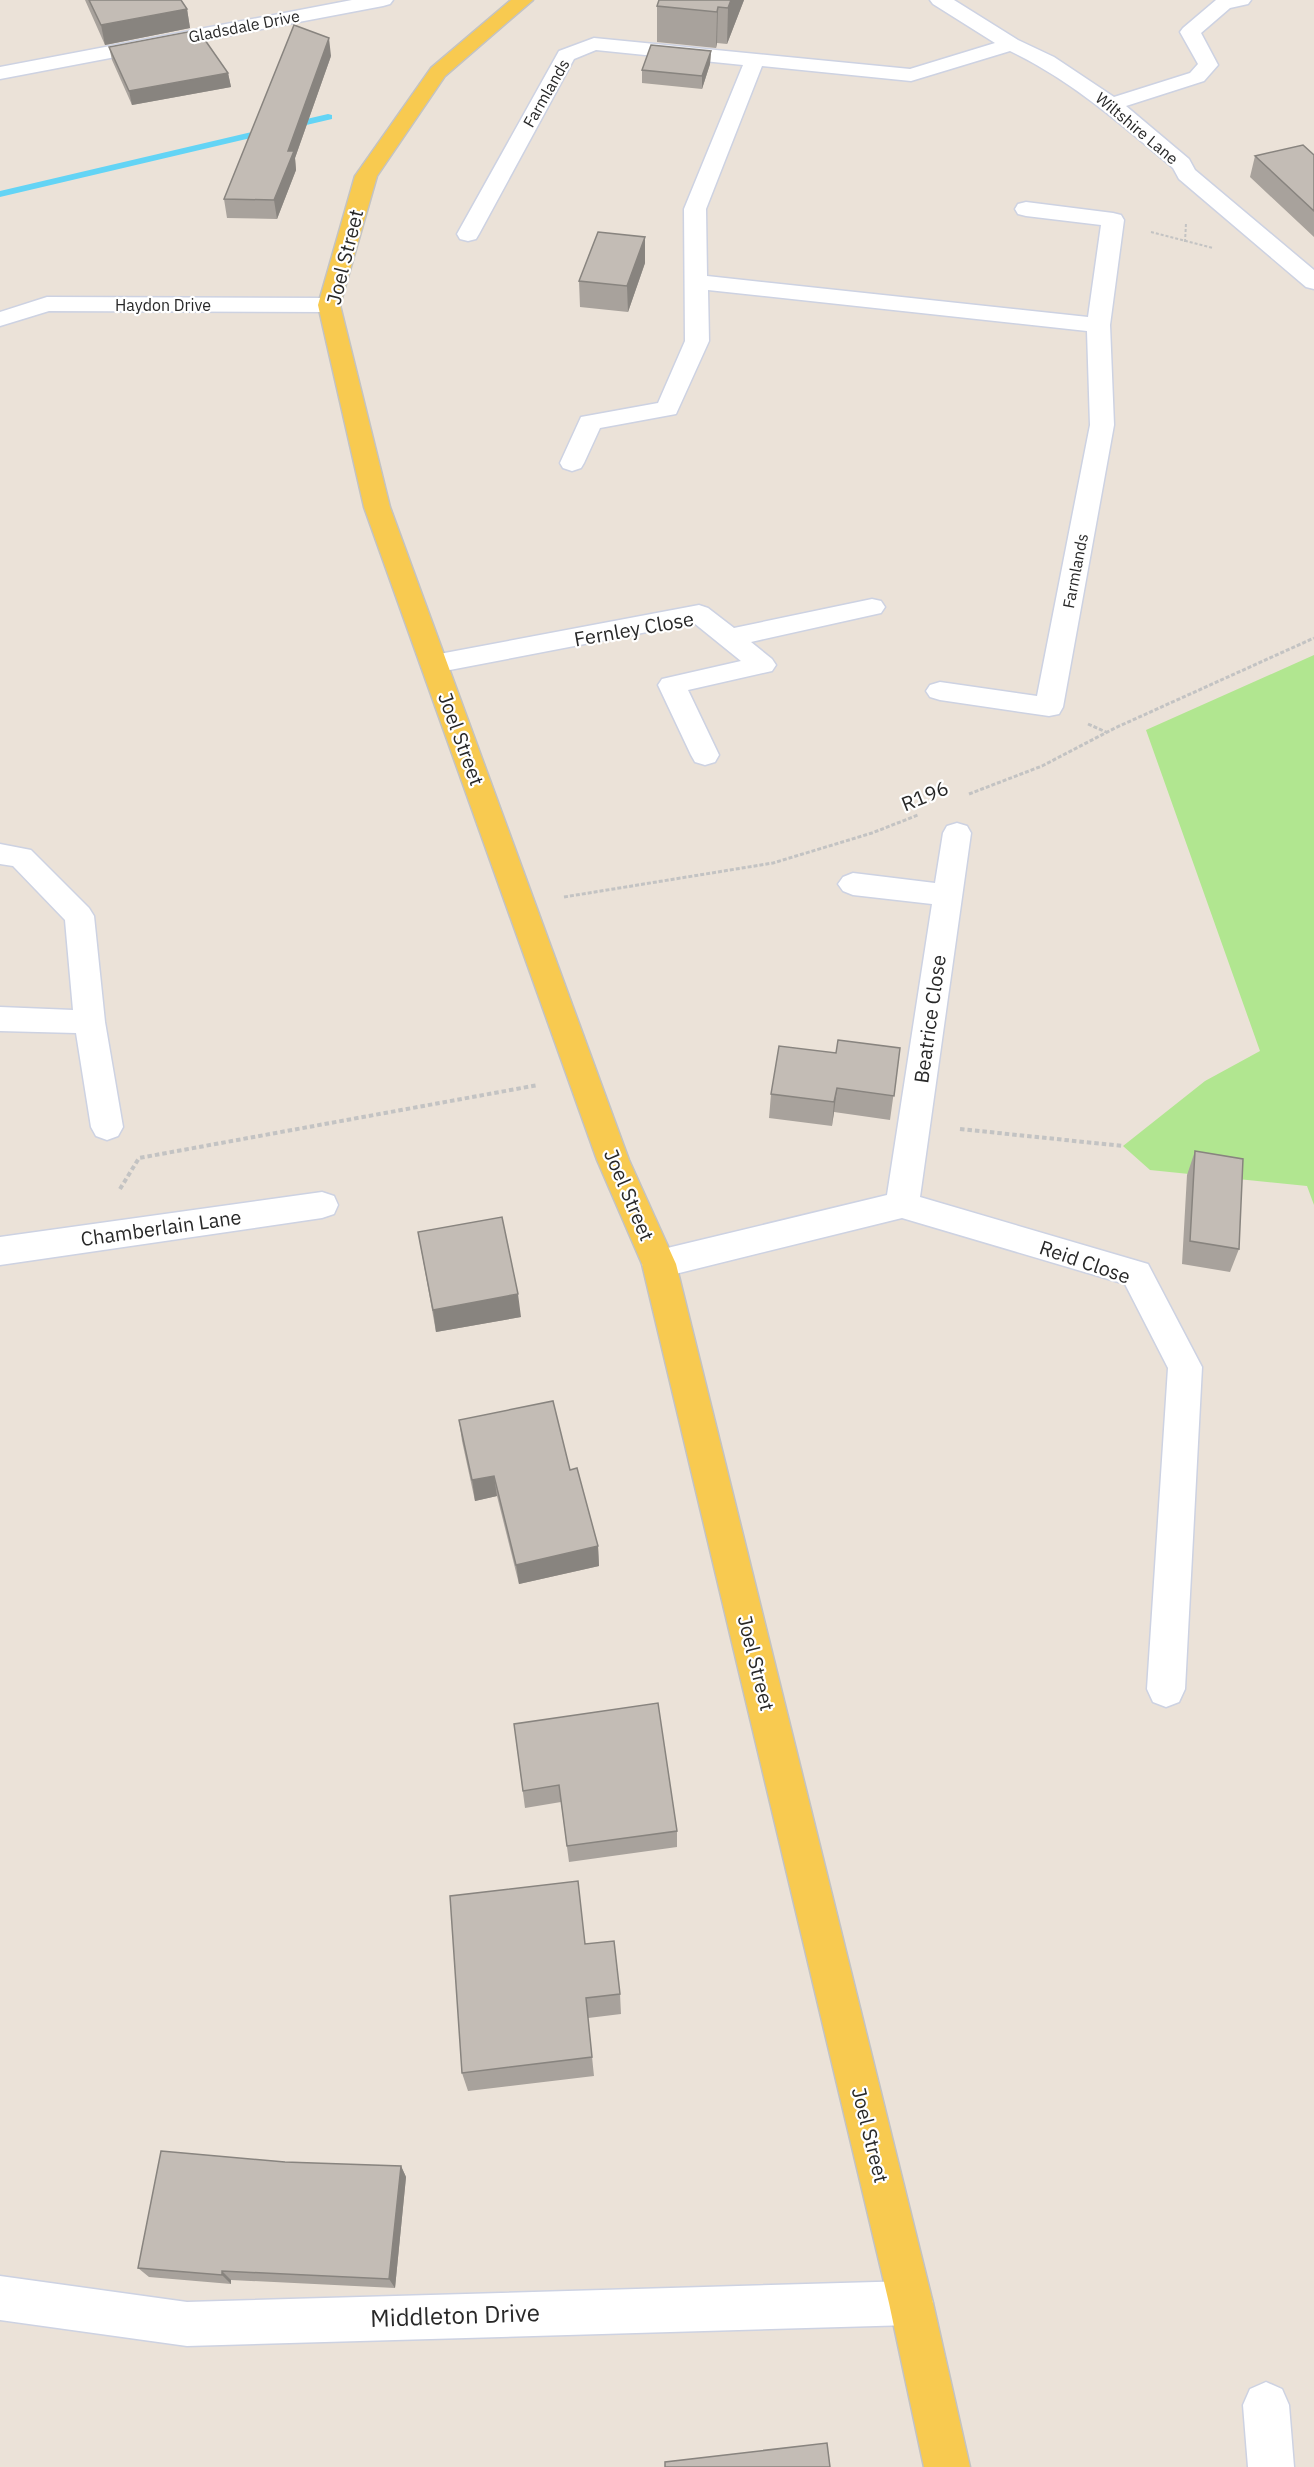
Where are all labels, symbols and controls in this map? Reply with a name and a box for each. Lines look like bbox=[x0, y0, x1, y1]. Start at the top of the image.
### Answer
street label: Gladsdale Drive bbox=[187, 5, 302, 47]
street label: Farmlands bbox=[518, 55, 574, 131]
street label: Wiltshire Lane bbox=[1092, 88, 1183, 169]
street label: Joel Street bbox=[320, 206, 369, 307]
street label: Haydon Drive bbox=[115, 295, 211, 315]
street label: Farmlands bbox=[1058, 532, 1092, 610]
street label: Fernley Close bbox=[572, 605, 696, 652]
street label: Joel Street bbox=[432, 688, 491, 789]
street label: R196 bbox=[897, 774, 952, 817]
street label: Beatrice Close bbox=[907, 953, 952, 1085]
street label: Joel Street bbox=[598, 1145, 661, 1245]
street label: Chamberlain Lane bbox=[79, 1203, 243, 1252]
street label: Reid Close bbox=[1036, 1233, 1134, 1290]
street label: Joel Street bbox=[732, 1612, 781, 1713]
street label: Joel Street bbox=[846, 2084, 895, 2185]
street label: Middleton Drive bbox=[370, 2296, 540, 2334]

